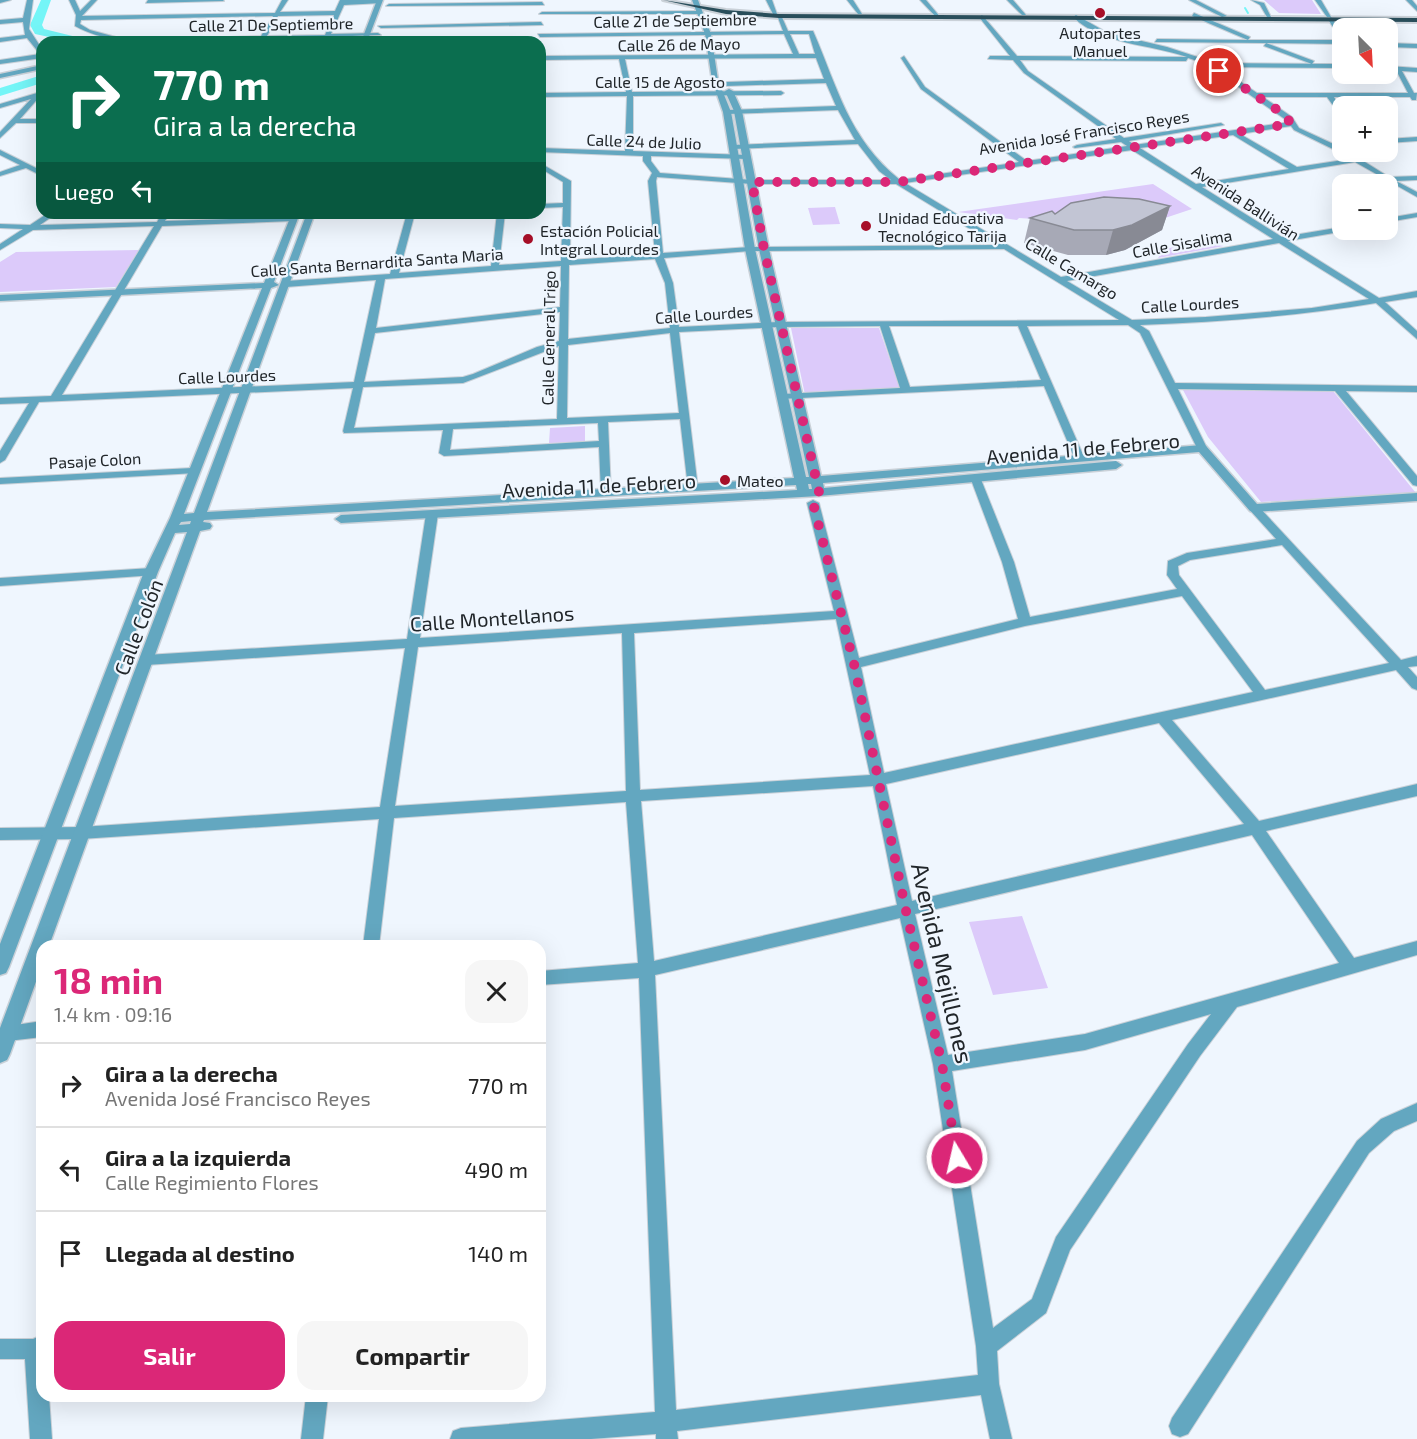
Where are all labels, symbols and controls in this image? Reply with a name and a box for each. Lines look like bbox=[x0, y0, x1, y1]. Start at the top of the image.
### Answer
marker: Autopartes Manuel bbox=[1093, 6, 1107, 20]
street label: Calle 21 de Septiembre bbox=[593, 9, 757, 31]
street label: Calle 21 De Septiembre bbox=[188, 13, 354, 35]
north arrow bbox=[1332, 18, 1398, 84]
map controls bbox=[1332, 18, 1398, 240]
place label: Autopartes Manuel bbox=[1059, 23, 1141, 60]
street label: Calle 26 de Mayo bbox=[617, 33, 741, 55]
pin bbox=[1193, 45, 1244, 96]
icon: arrive bbox=[1202, 54, 1235, 87]
text: 770 m bbox=[153, 58, 270, 108]
icon: right bbox=[54, 60, 132, 138]
street label: Calle 15 de Agosto bbox=[595, 72, 725, 91]
button: + bbox=[1332, 96, 1398, 162]
street label: Avenida José Francisco Reyes bbox=[978, 106, 1190, 158]
text: Gira a la derecha bbox=[153, 109, 357, 141]
street label: Calle 24 de Julio bbox=[586, 129, 702, 153]
street label: Avenida Ballivián bbox=[1189, 160, 1303, 244]
icon: left bbox=[126, 174, 159, 207]
button: − bbox=[1332, 174, 1398, 240]
text: Luego bbox=[54, 178, 114, 204]
place label: Unidad Educativa Tecnológico Tarija bbox=[878, 208, 1007, 246]
marker: Unidad Educativa Tecnológico Tarija bbox=[859, 219, 873, 233]
place label: Estación Policial Integral Lourdes bbox=[540, 221, 659, 258]
street label: Calle Sisalima bbox=[1131, 225, 1233, 261]
marker: Estación Policial Integral Lourdes bbox=[521, 232, 535, 246]
street label: Calle Camargo bbox=[1022, 233, 1122, 303]
street label: Calle Santa Bernardita Santa Maria bbox=[250, 244, 504, 280]
street label: Calle General Trigo bbox=[537, 270, 559, 406]
street label: Calle Lourdes bbox=[1141, 292, 1239, 316]
street label: Calle Lourdes bbox=[654, 301, 754, 327]
street label: Calle Lourdes bbox=[178, 365, 276, 387]
street label: Avenida 11 de Febrero bbox=[985, 428, 1181, 468]
street label: Pasaje Colon bbox=[48, 448, 142, 473]
street label: Avenida 11 de Febrero bbox=[502, 468, 696, 502]
place label: Mateo bbox=[737, 471, 784, 490]
marker: Mateo bbox=[718, 473, 732, 487]
street label: Calle Colón bbox=[109, 575, 167, 679]
street label: Calle Montellanos bbox=[409, 600, 575, 636]
street label: Avenida Mejillones bbox=[906, 860, 980, 1066]
text: 18 min bbox=[54, 958, 163, 1001]
button: close bbox=[465, 960, 528, 1023]
text: 1.4 km · 09:16 bbox=[54, 1002, 172, 1026]
text: Gira a la derecha bbox=[105, 1060, 278, 1086]
icon: right bbox=[54, 1069, 87, 1102]
text: 770 m bbox=[468, 1072, 528, 1098]
text: Avenida José Francisco Reyes bbox=[105, 1086, 371, 1110]
position arrow bbox=[925, 1126, 989, 1190]
text: Gira a la izquierda bbox=[105, 1144, 291, 1170]
icon: left bbox=[54, 1153, 87, 1186]
text: 490 m bbox=[464, 1156, 528, 1182]
text: Calle Regimiento Flores bbox=[105, 1170, 319, 1194]
icon: arrive bbox=[54, 1237, 87, 1270]
text: Llegada al destino bbox=[105, 1240, 295, 1266]
text: 140 m bbox=[468, 1240, 528, 1266]
button: Salir bbox=[54, 1321, 285, 1390]
button: Compartir bbox=[297, 1321, 528, 1390]

